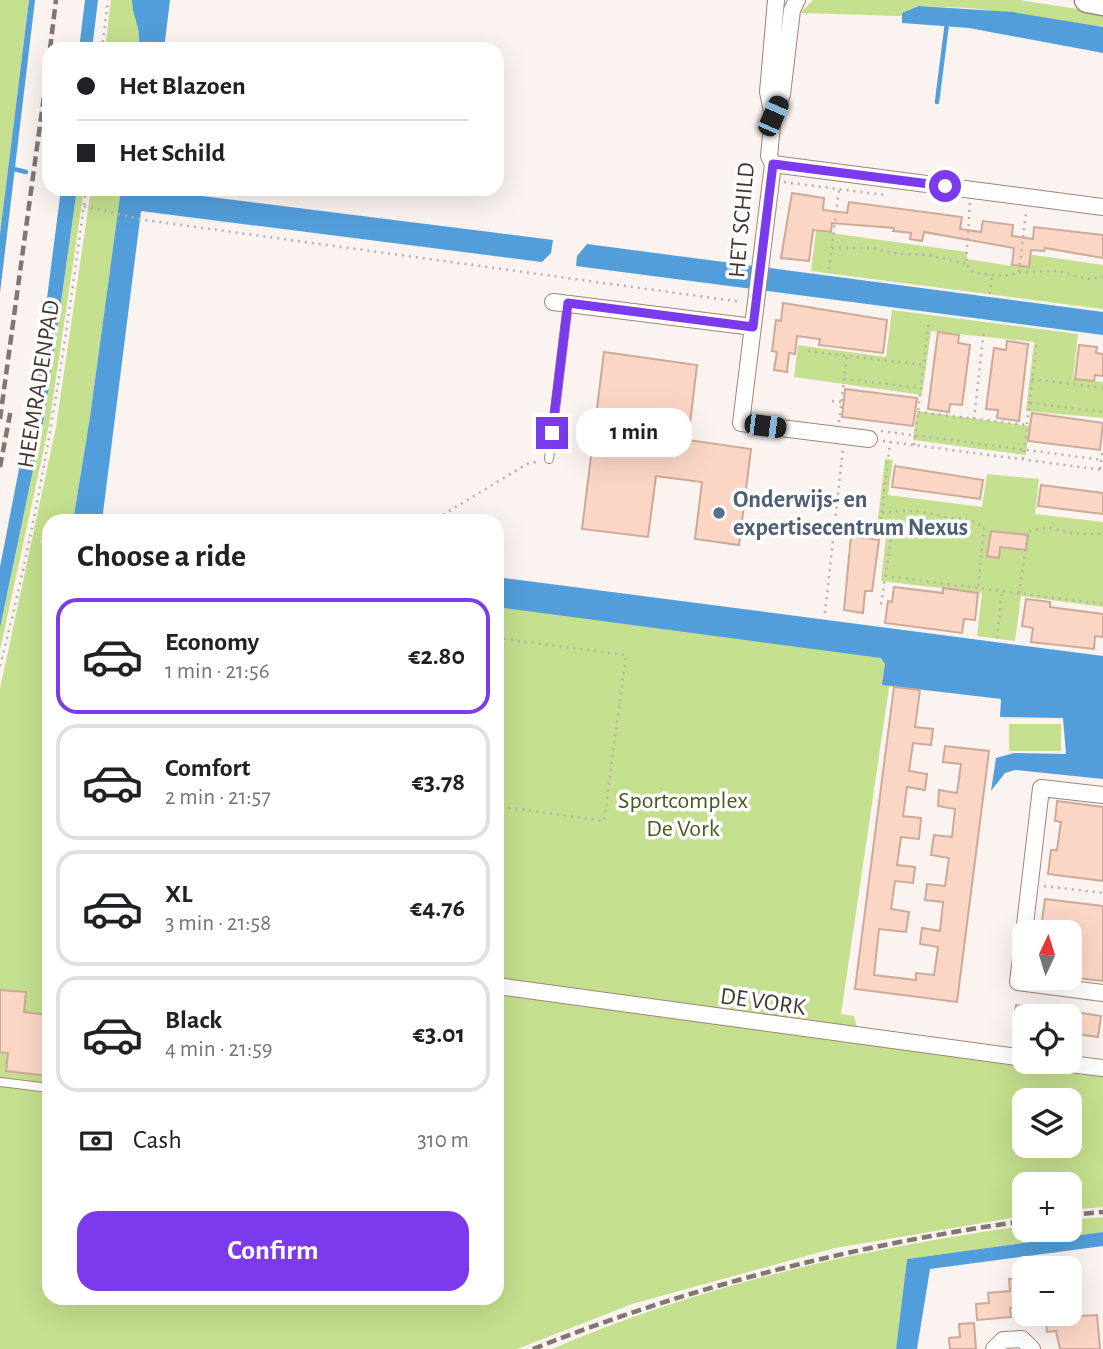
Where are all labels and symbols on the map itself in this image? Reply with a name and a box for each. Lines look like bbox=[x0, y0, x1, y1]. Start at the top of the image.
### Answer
car bbox=[755, 93, 792, 139]
street label: HET SCHILD bbox=[725, 161, 759, 279]
route start bbox=[929, 170, 961, 202]
street label: HEEMRADENPAD bbox=[14, 298, 64, 470]
callout: 1 min bbox=[576, 408, 692, 458]
car bbox=[743, 413, 788, 439]
route end bbox=[536, 417, 568, 449]
place label: Onderwijs- en expertisecentrum Nexus bbox=[733, 488, 968, 540]
marker: Onderwijs- en expertisecentrum Nexus bbox=[711, 505, 727, 521]
park label: Sportcomplex De Vork bbox=[618, 789, 748, 841]
north arrow bbox=[1012, 920, 1082, 990]
street label: DE VORK bbox=[719, 984, 808, 1020]

